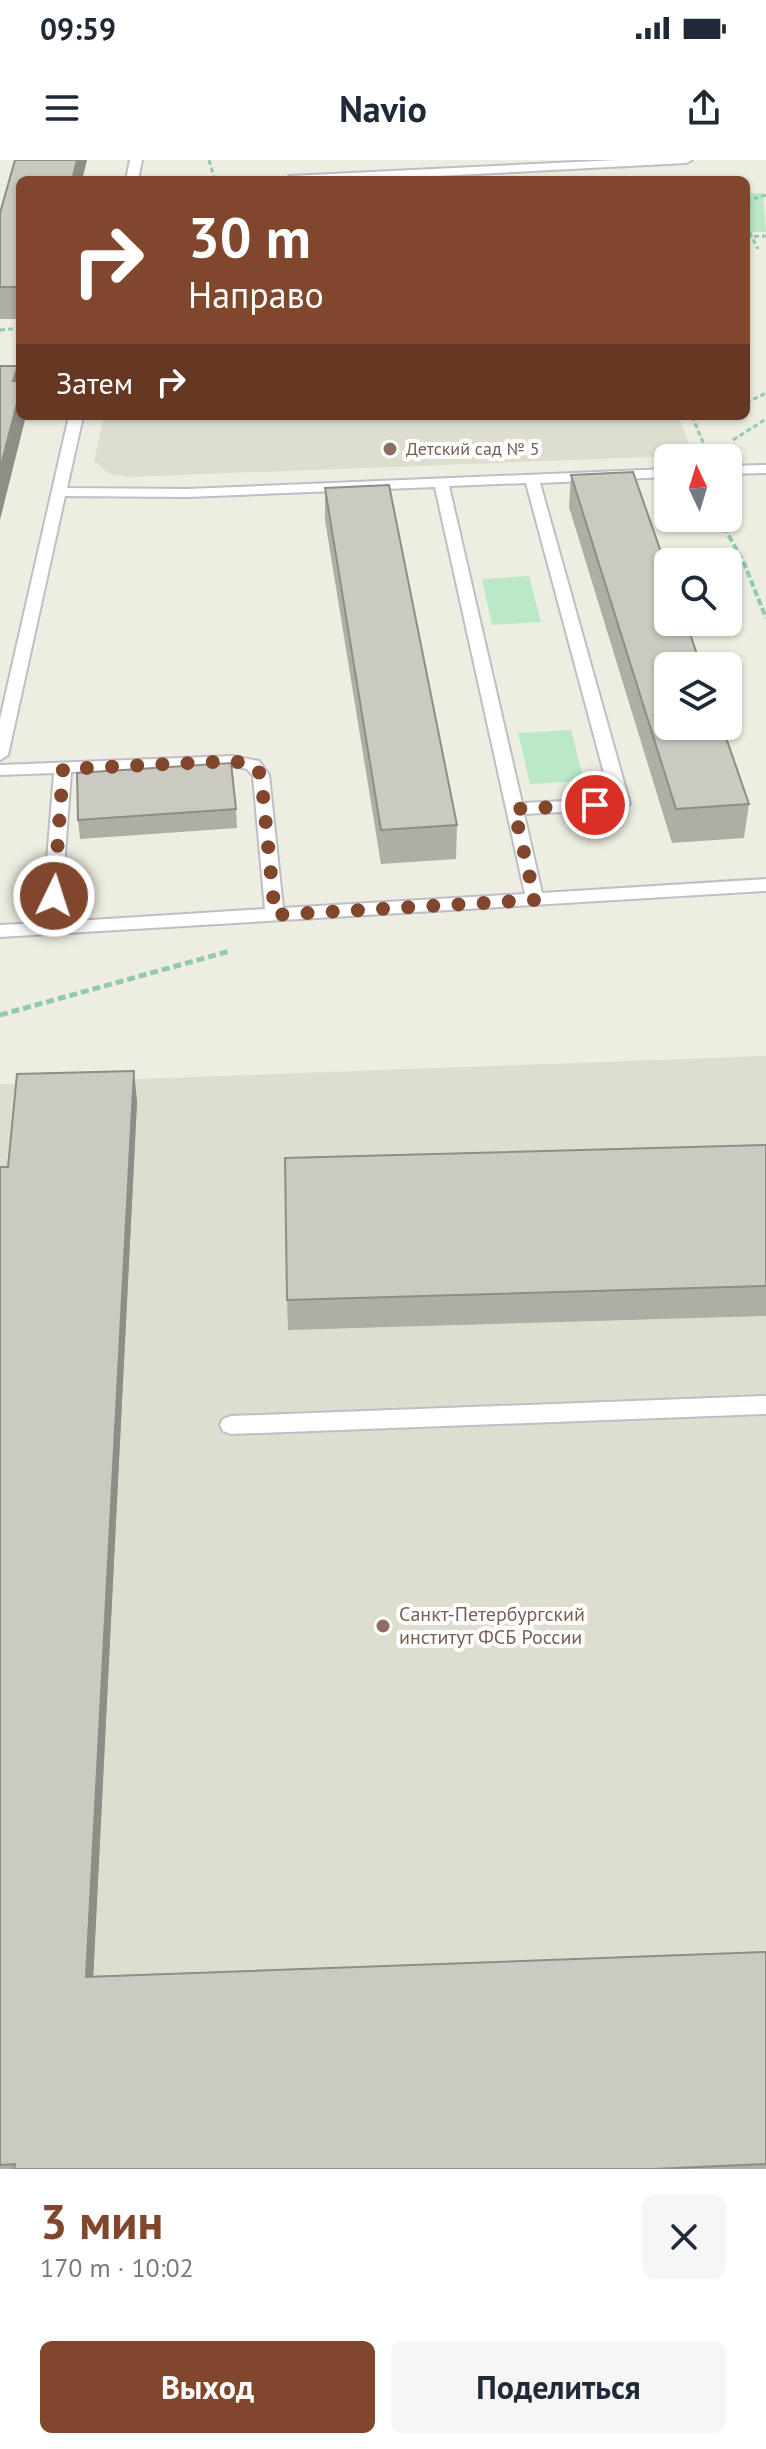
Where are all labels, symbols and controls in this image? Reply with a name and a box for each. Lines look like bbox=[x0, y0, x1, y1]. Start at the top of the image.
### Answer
text: 09:59 bbox=[40, 9, 116, 48]
text: Navio bbox=[339, 85, 427, 132]
icon: menu bbox=[40, 86, 84, 130]
icon: share bbox=[682, 86, 726, 130]
text: 30 m bbox=[188, 201, 311, 273]
icon: right bbox=[56, 208, 160, 312]
text: Направо bbox=[188, 271, 324, 318]
icon: right bbox=[149, 360, 193, 404]
text: Затем bbox=[56, 363, 133, 402]
place label: Детский сад № 5 bbox=[406, 437, 539, 460]
marker: Детский сад № 5 bbox=[381, 440, 399, 458]
north arrow bbox=[654, 444, 742, 532]
map controls bbox=[654, 444, 742, 740]
button: search bbox=[654, 548, 742, 636]
button: layers bbox=[654, 652, 742, 740]
pin bbox=[561, 771, 629, 839]
icon: arrive bbox=[573, 783, 617, 827]
position arrow bbox=[12, 854, 96, 938]
place label: Санкт-Петербургский институт ФСБ России bbox=[399, 1601, 585, 1650]
marker: Санкт-Петербургский институт ФСБ России bbox=[374, 1617, 392, 1635]
text: 3 мин bbox=[40, 2190, 163, 2252]
button: close bbox=[642, 2195, 726, 2279]
text: 170 m · 10:02 bbox=[40, 2251, 194, 2284]
button: Выход bbox=[40, 2341, 375, 2433]
button: Поделиться bbox=[391, 2341, 726, 2433]

